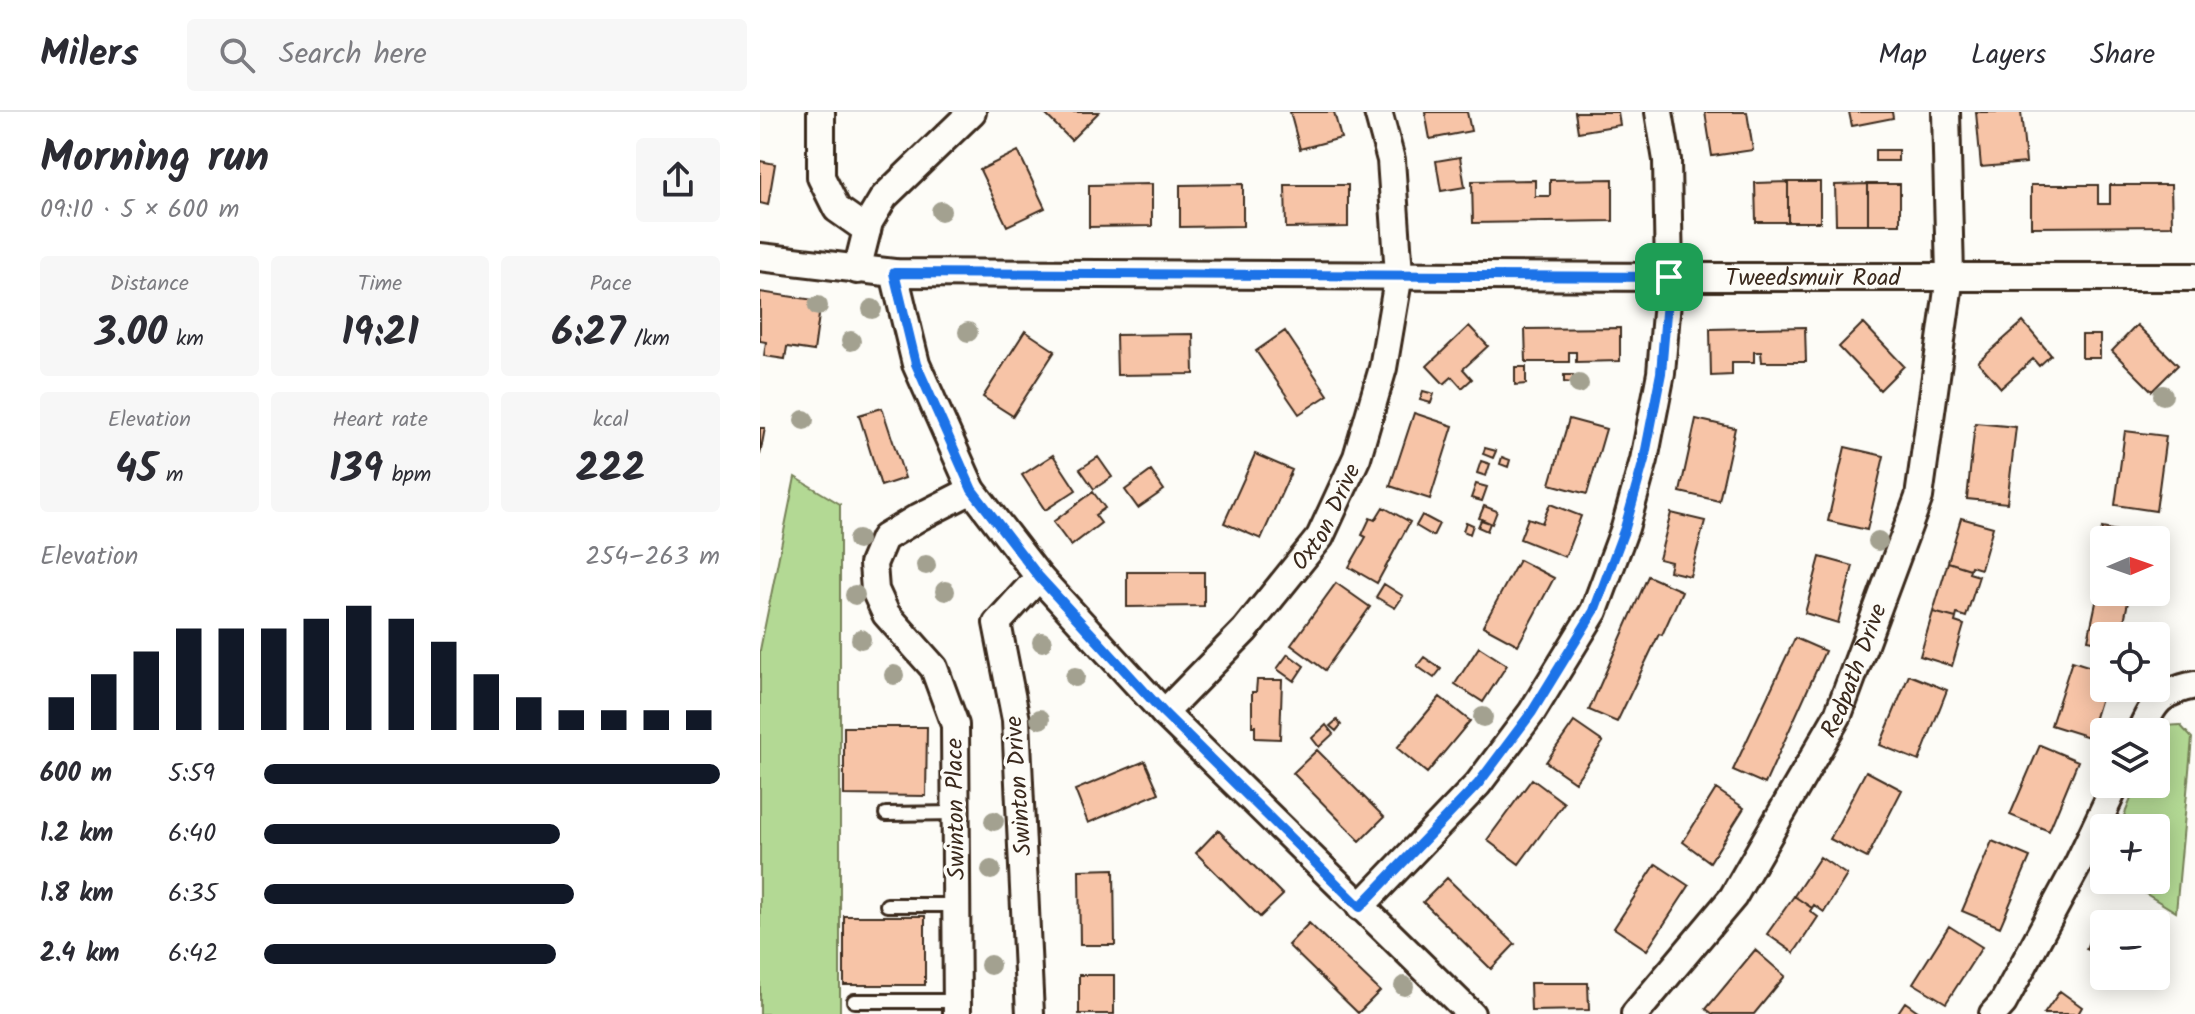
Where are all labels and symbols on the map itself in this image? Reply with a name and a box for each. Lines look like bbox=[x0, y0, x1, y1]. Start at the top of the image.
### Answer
pin bbox=[1635, 243, 1703, 311]
street label: Tweedsmuir Road bbox=[1726, 259, 1902, 298]
street label: Oxton Drive bbox=[1282, 457, 1372, 580]
north arrow bbox=[2090, 526, 2170, 606]
street label: Redpath Drive bbox=[1811, 598, 1899, 746]
street label: Swinton Drive bbox=[995, 714, 1044, 857]
street label: Swinton Place bbox=[936, 738, 977, 880]

